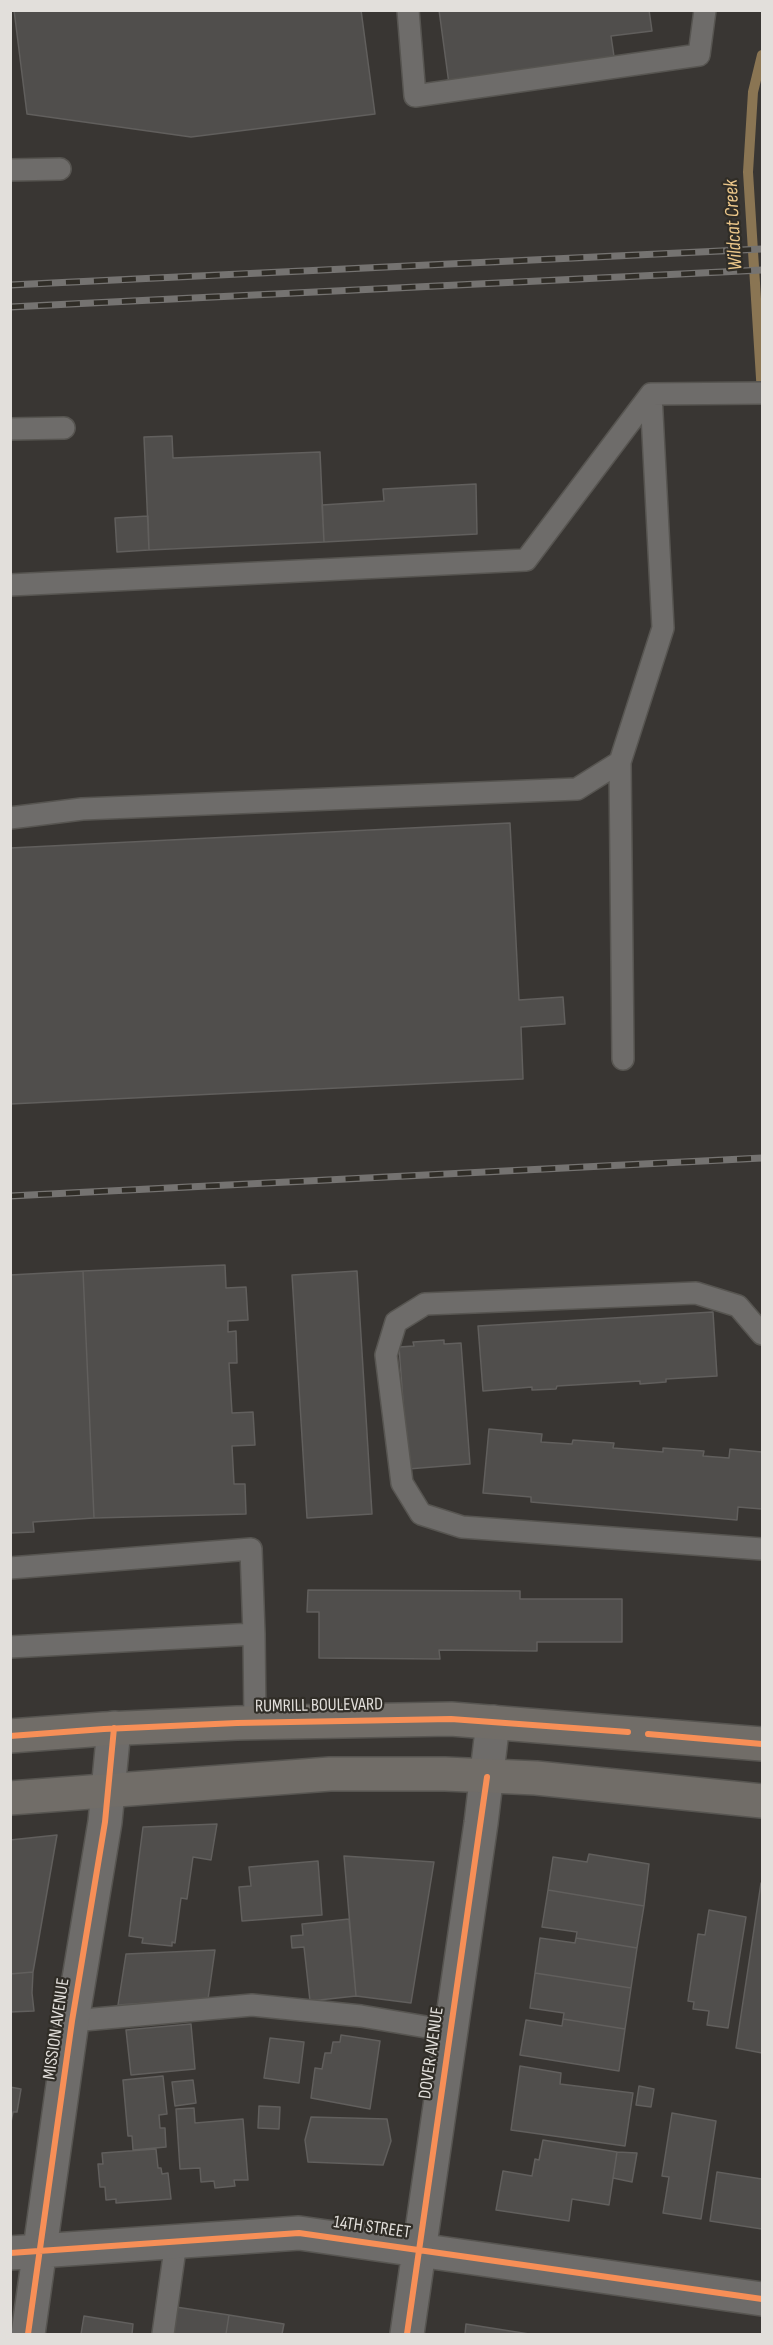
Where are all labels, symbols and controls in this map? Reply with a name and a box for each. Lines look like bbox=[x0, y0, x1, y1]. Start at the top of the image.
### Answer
water label: Wildcat Creek bbox=[720, 179, 748, 271]
street label: RUMRILL BOULEVARD bbox=[255, 1694, 383, 1718]
street label: MISSION AVENUE bbox=[39, 1977, 75, 2081]
street label: DOVER AVENUE bbox=[415, 2006, 449, 2100]
street label: 14TH STREET bbox=[332, 2212, 412, 2244]

